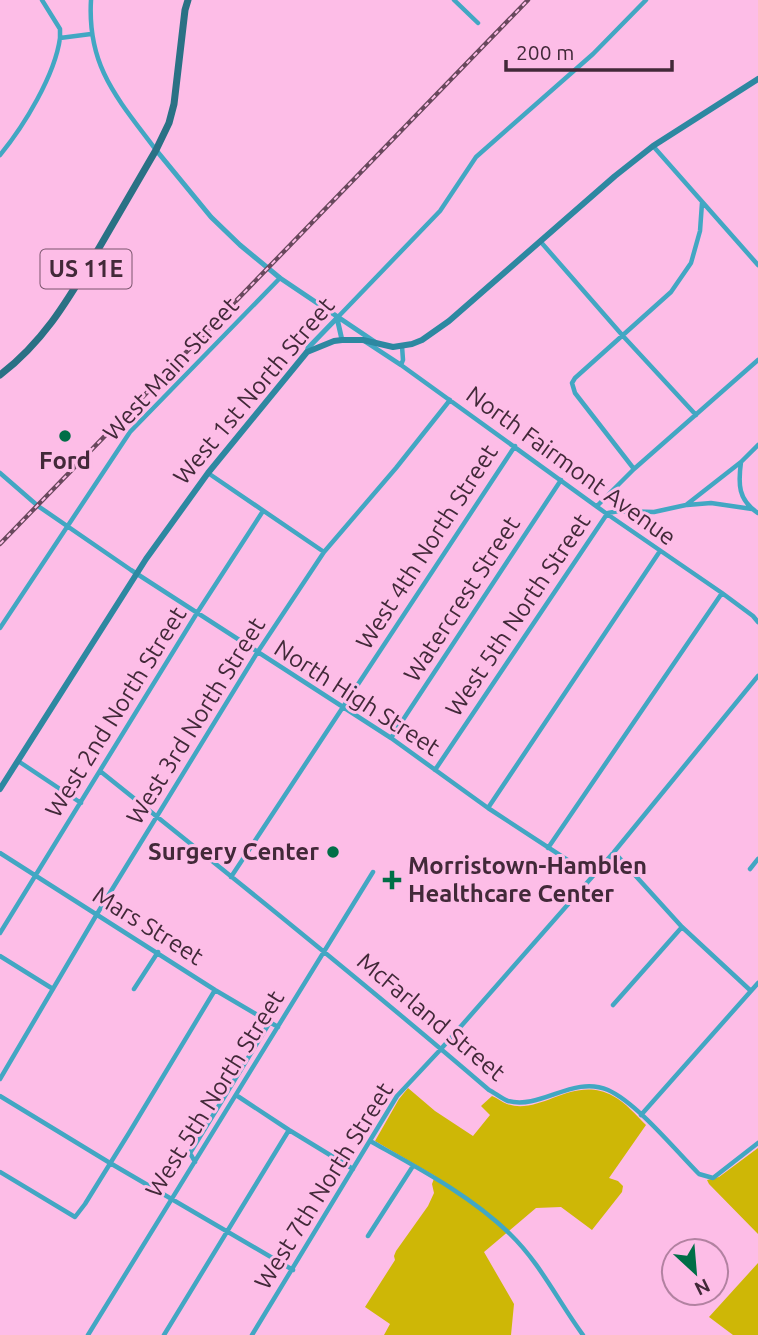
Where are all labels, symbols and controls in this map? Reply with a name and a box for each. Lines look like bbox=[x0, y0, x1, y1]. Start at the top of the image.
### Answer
scale bar bbox=[506, 28, 672, 72]
text: 200 m bbox=[516, 40, 574, 64]
road number: US 11E bbox=[41, 250, 132, 288]
street label: West Main Street bbox=[97, 291, 244, 446]
street label: West 1st North Street bbox=[168, 291, 340, 489]
street label: North Fairmont Avenue bbox=[461, 381, 681, 551]
marker: Ford bbox=[57, 428, 73, 444]
street label: West 4th North Street bbox=[350, 439, 503, 654]
place label: Ford bbox=[39, 447, 91, 474]
street label: West 5th North Street bbox=[440, 508, 596, 721]
street label: Watercrest Street bbox=[398, 511, 525, 686]
street label: West 2nd North Street bbox=[40, 601, 192, 822]
street label: West 3rd North Street bbox=[121, 612, 271, 829]
street label: North High Street bbox=[270, 634, 445, 761]
place label: Surgery Center bbox=[148, 838, 319, 865]
marker: Surgery Center bbox=[325, 844, 341, 860]
place label: Morristown-Hamblen Healthcare Center bbox=[408, 852, 647, 907]
marker: Morristown-Hamblen Healthcare Center bbox=[382, 870, 402, 890]
street label: Mars Street bbox=[88, 881, 209, 970]
street label: McFarland Street bbox=[352, 947, 511, 1086]
street label: West 5th North Street bbox=[140, 985, 290, 1202]
street label: West 7th North Street bbox=[249, 1077, 399, 1294]
north arrow bbox=[660, 1237, 730, 1307]
text: N bbox=[691, 1274, 714, 1300]

